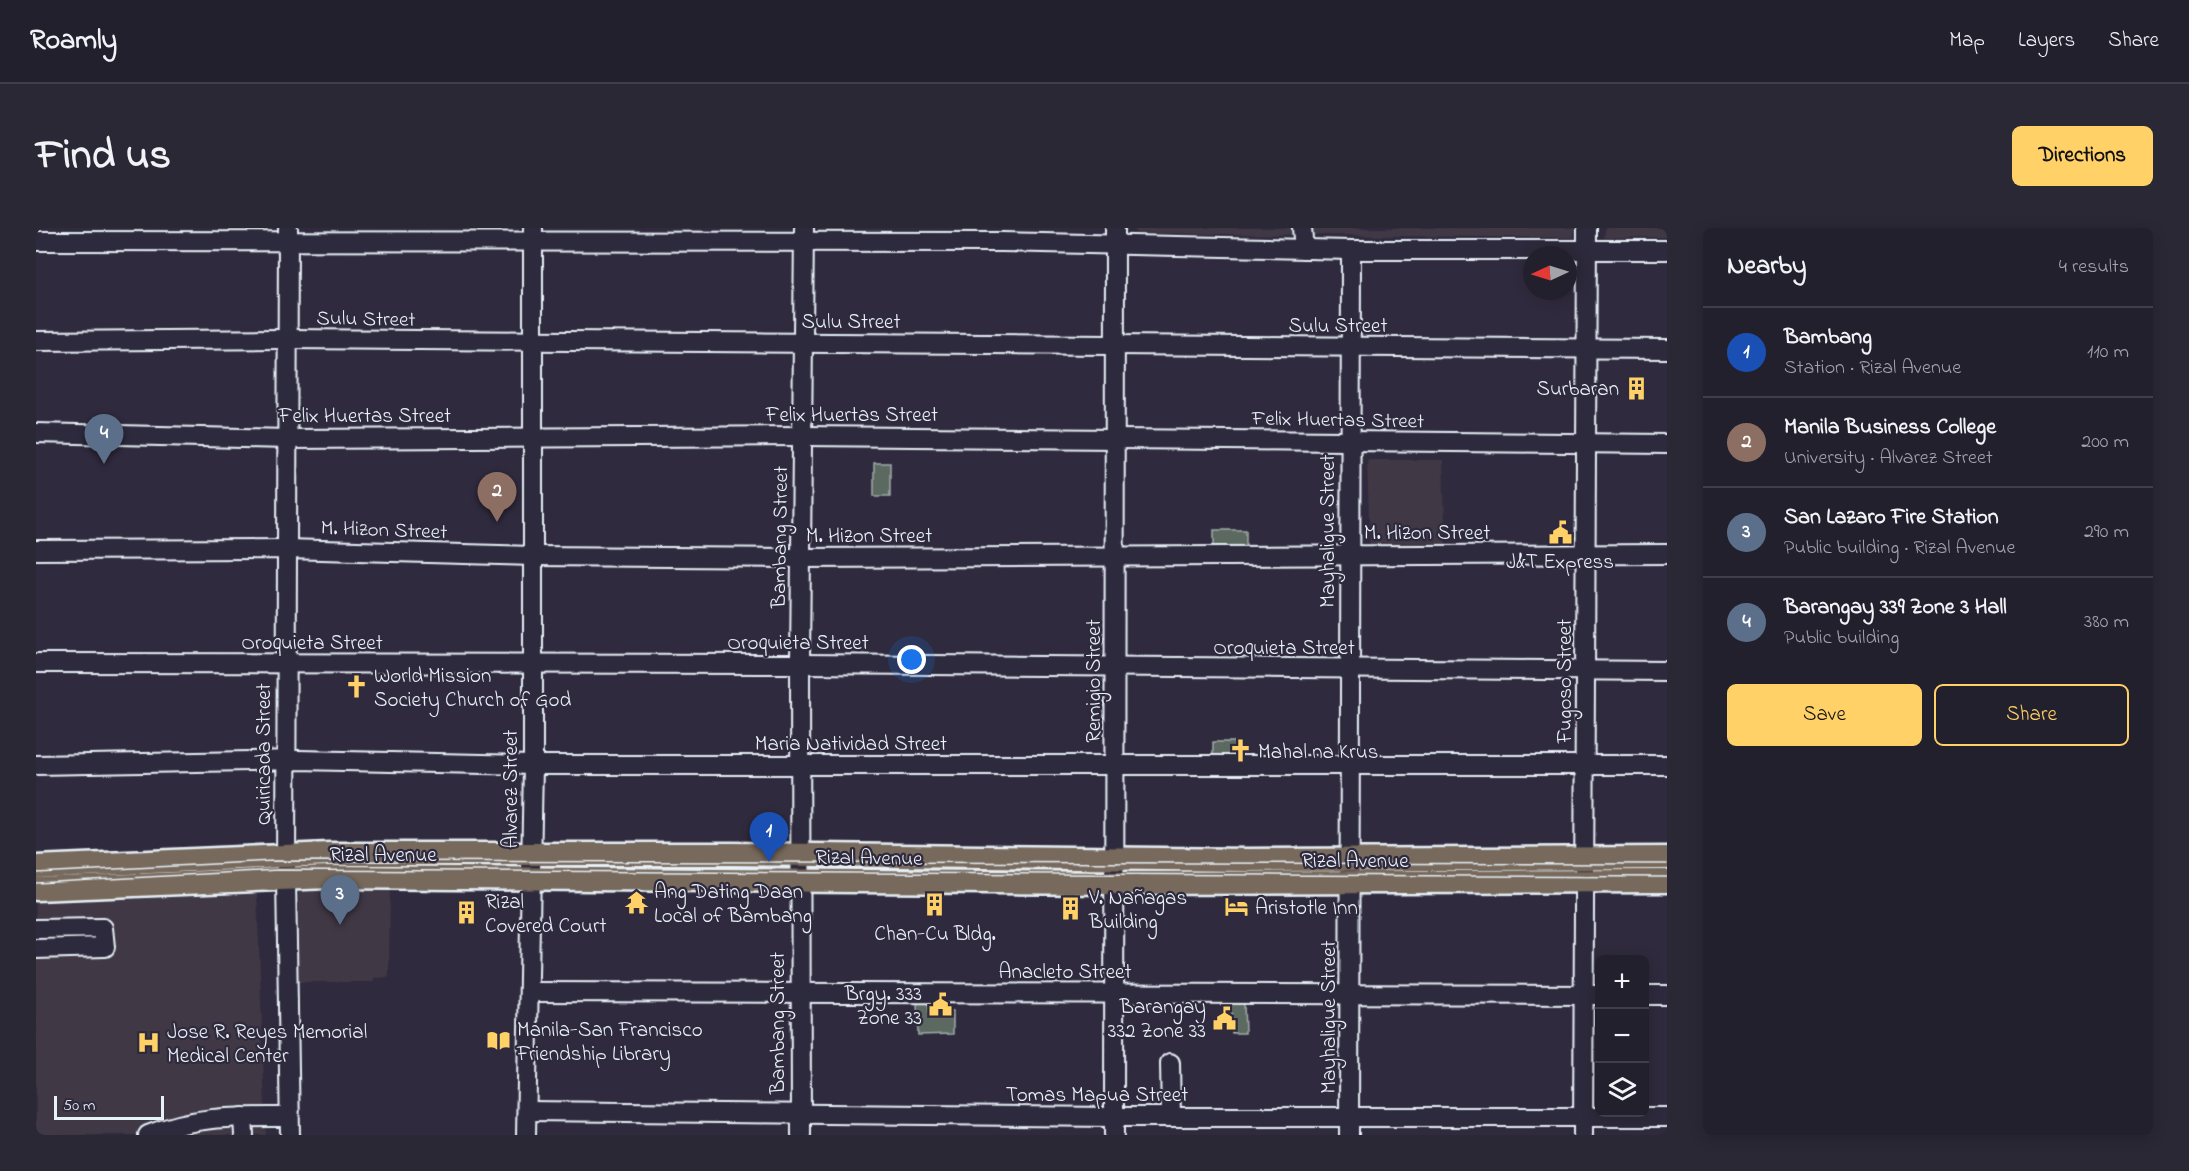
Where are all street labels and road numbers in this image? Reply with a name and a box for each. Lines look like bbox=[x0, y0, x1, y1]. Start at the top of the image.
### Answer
street label: Sulu Street bbox=[316, 304, 416, 336]
street label: Sulu Street bbox=[801, 308, 901, 338]
street label: Sulu Street bbox=[1288, 312, 1388, 342]
street label: Felix Huertas Street bbox=[765, 401, 938, 431]
street label: Felix Huertas Street bbox=[278, 402, 451, 432]
street label: Felix Huertas Street bbox=[1251, 404, 1424, 438]
street label: Mayhaligue Street bbox=[1314, 454, 1346, 608]
street label: Bambang Street bbox=[765, 466, 799, 609]
street label: M. Hizon Street bbox=[320, 514, 448, 548]
street label: M. Hizon Street bbox=[1364, 519, 1490, 549]
street label: M. Hizon Street bbox=[806, 522, 932, 552]
street label: Remigio Street bbox=[1080, 619, 1112, 743]
street label: Fugoso Street bbox=[1551, 619, 1583, 744]
street label: Oroquieta Street bbox=[241, 629, 383, 659]
street label: Oroquieta Street bbox=[727, 629, 869, 659]
street label: Oroquieta Street bbox=[1213, 634, 1355, 664]
street label: Quiricada Street bbox=[250, 683, 280, 825]
street label: Alvarez Street bbox=[497, 730, 527, 848]
street label: Maria Natividad Street bbox=[755, 730, 947, 760]
street label: Rizal Avenue bbox=[329, 841, 437, 871]
street label: Rizal Avenue bbox=[815, 843, 923, 875]
street label: Rizal Avenue bbox=[1301, 847, 1409, 877]
street label: Mayhaligue Street bbox=[1315, 940, 1347, 1094]
street label: Bambang Street bbox=[764, 952, 796, 1095]
street label: Anacleto Street bbox=[998, 958, 1132, 988]
street label: Tomas Mapua Street bbox=[1006, 1081, 1188, 1111]

